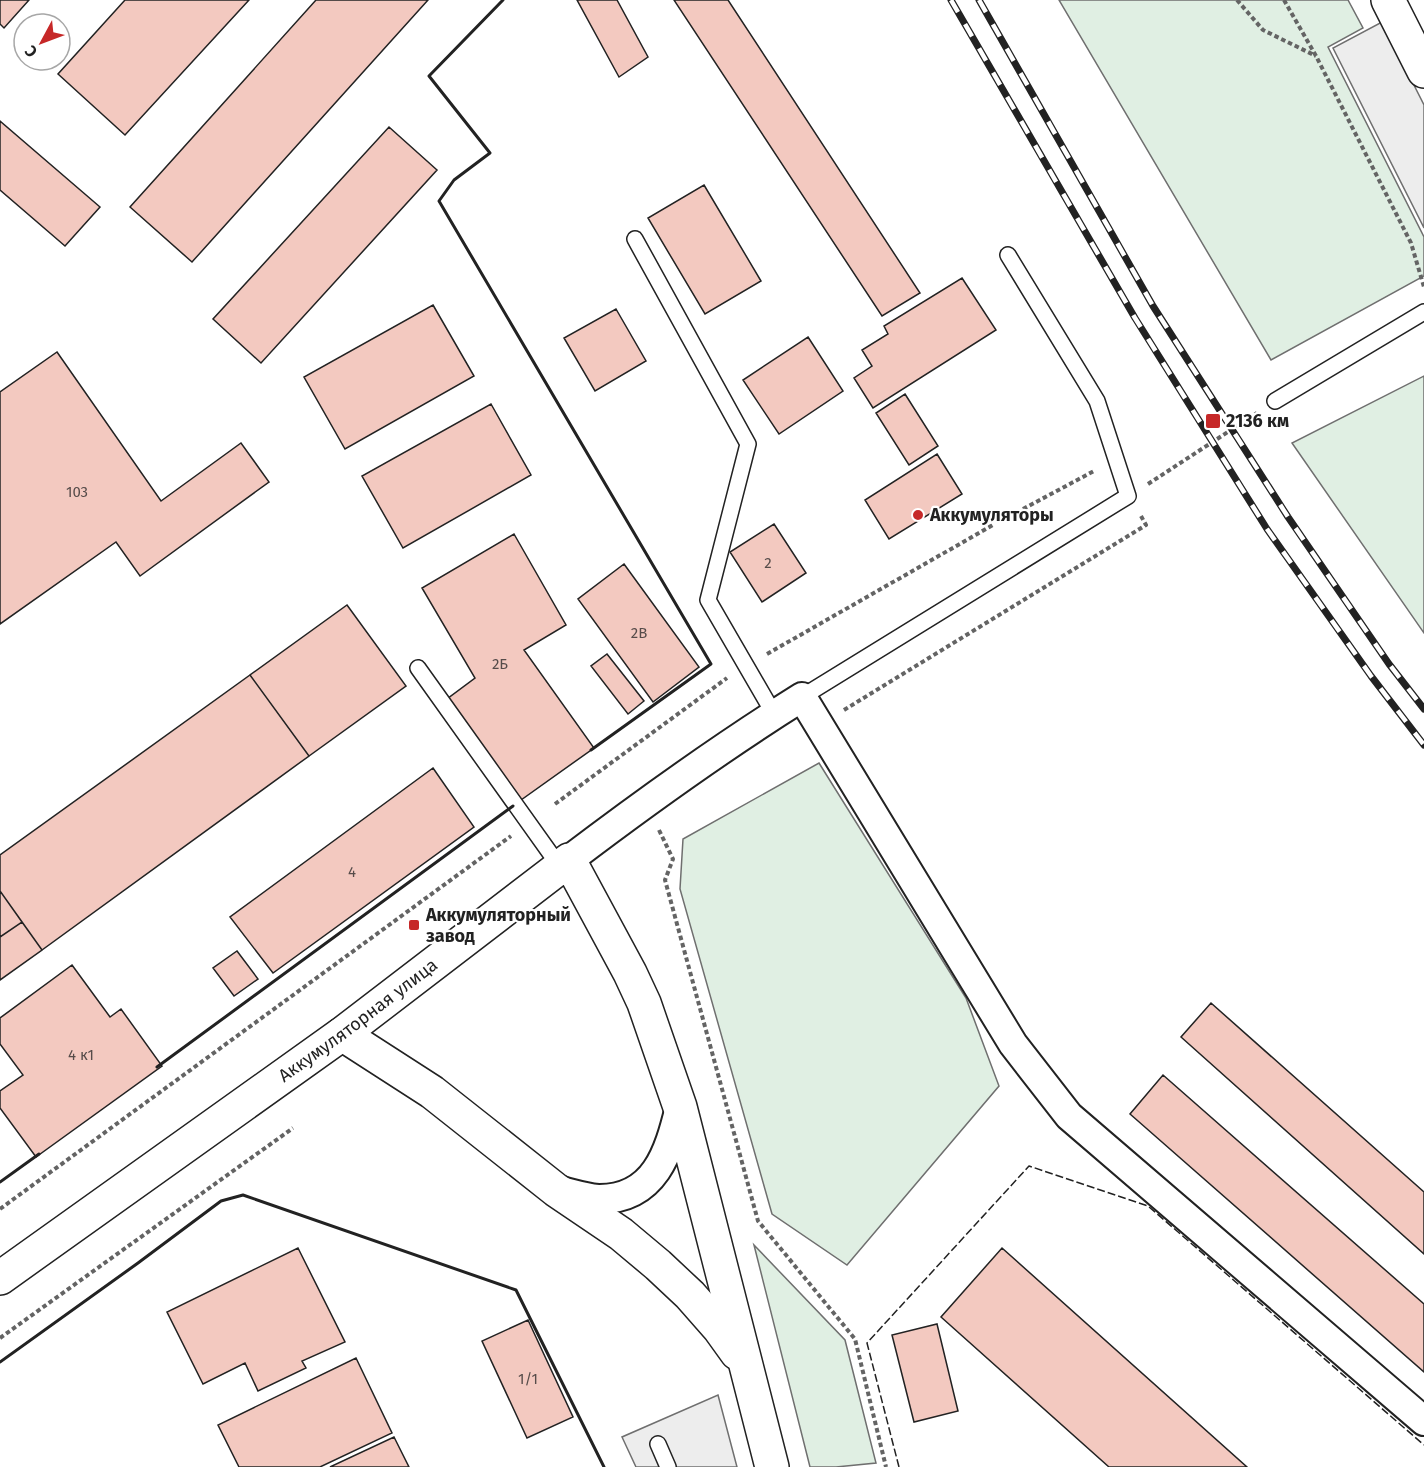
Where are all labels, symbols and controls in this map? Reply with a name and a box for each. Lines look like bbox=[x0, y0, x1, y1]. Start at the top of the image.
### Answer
north arrow bbox=[12, 12, 72, 72]
text: С bbox=[20, 41, 41, 61]
place label: 2136 км bbox=[1226, 410, 1289, 432]
marker: 2136 км bbox=[1204, 412, 1222, 430]
house number: 103 bbox=[66, 483, 88, 501]
place label: Аккумуляторы bbox=[929, 504, 1054, 526]
marker: Аккумуляторы bbox=[911, 508, 925, 522]
house number: 2 bbox=[764, 554, 772, 572]
house number: 2В bbox=[631, 624, 647, 642]
house number: 2Б bbox=[492, 655, 508, 673]
house number: 4 bbox=[348, 863, 356, 881]
place label: Аккумуляторный завод bbox=[425, 904, 571, 947]
marker: Аккумуляторный завод bbox=[407, 918, 421, 932]
street label: Аккумуляторная улица bbox=[274, 954, 442, 1087]
house number: 4 к1 bbox=[68, 1046, 94, 1064]
house number: 1/1 bbox=[518, 1370, 538, 1388]

